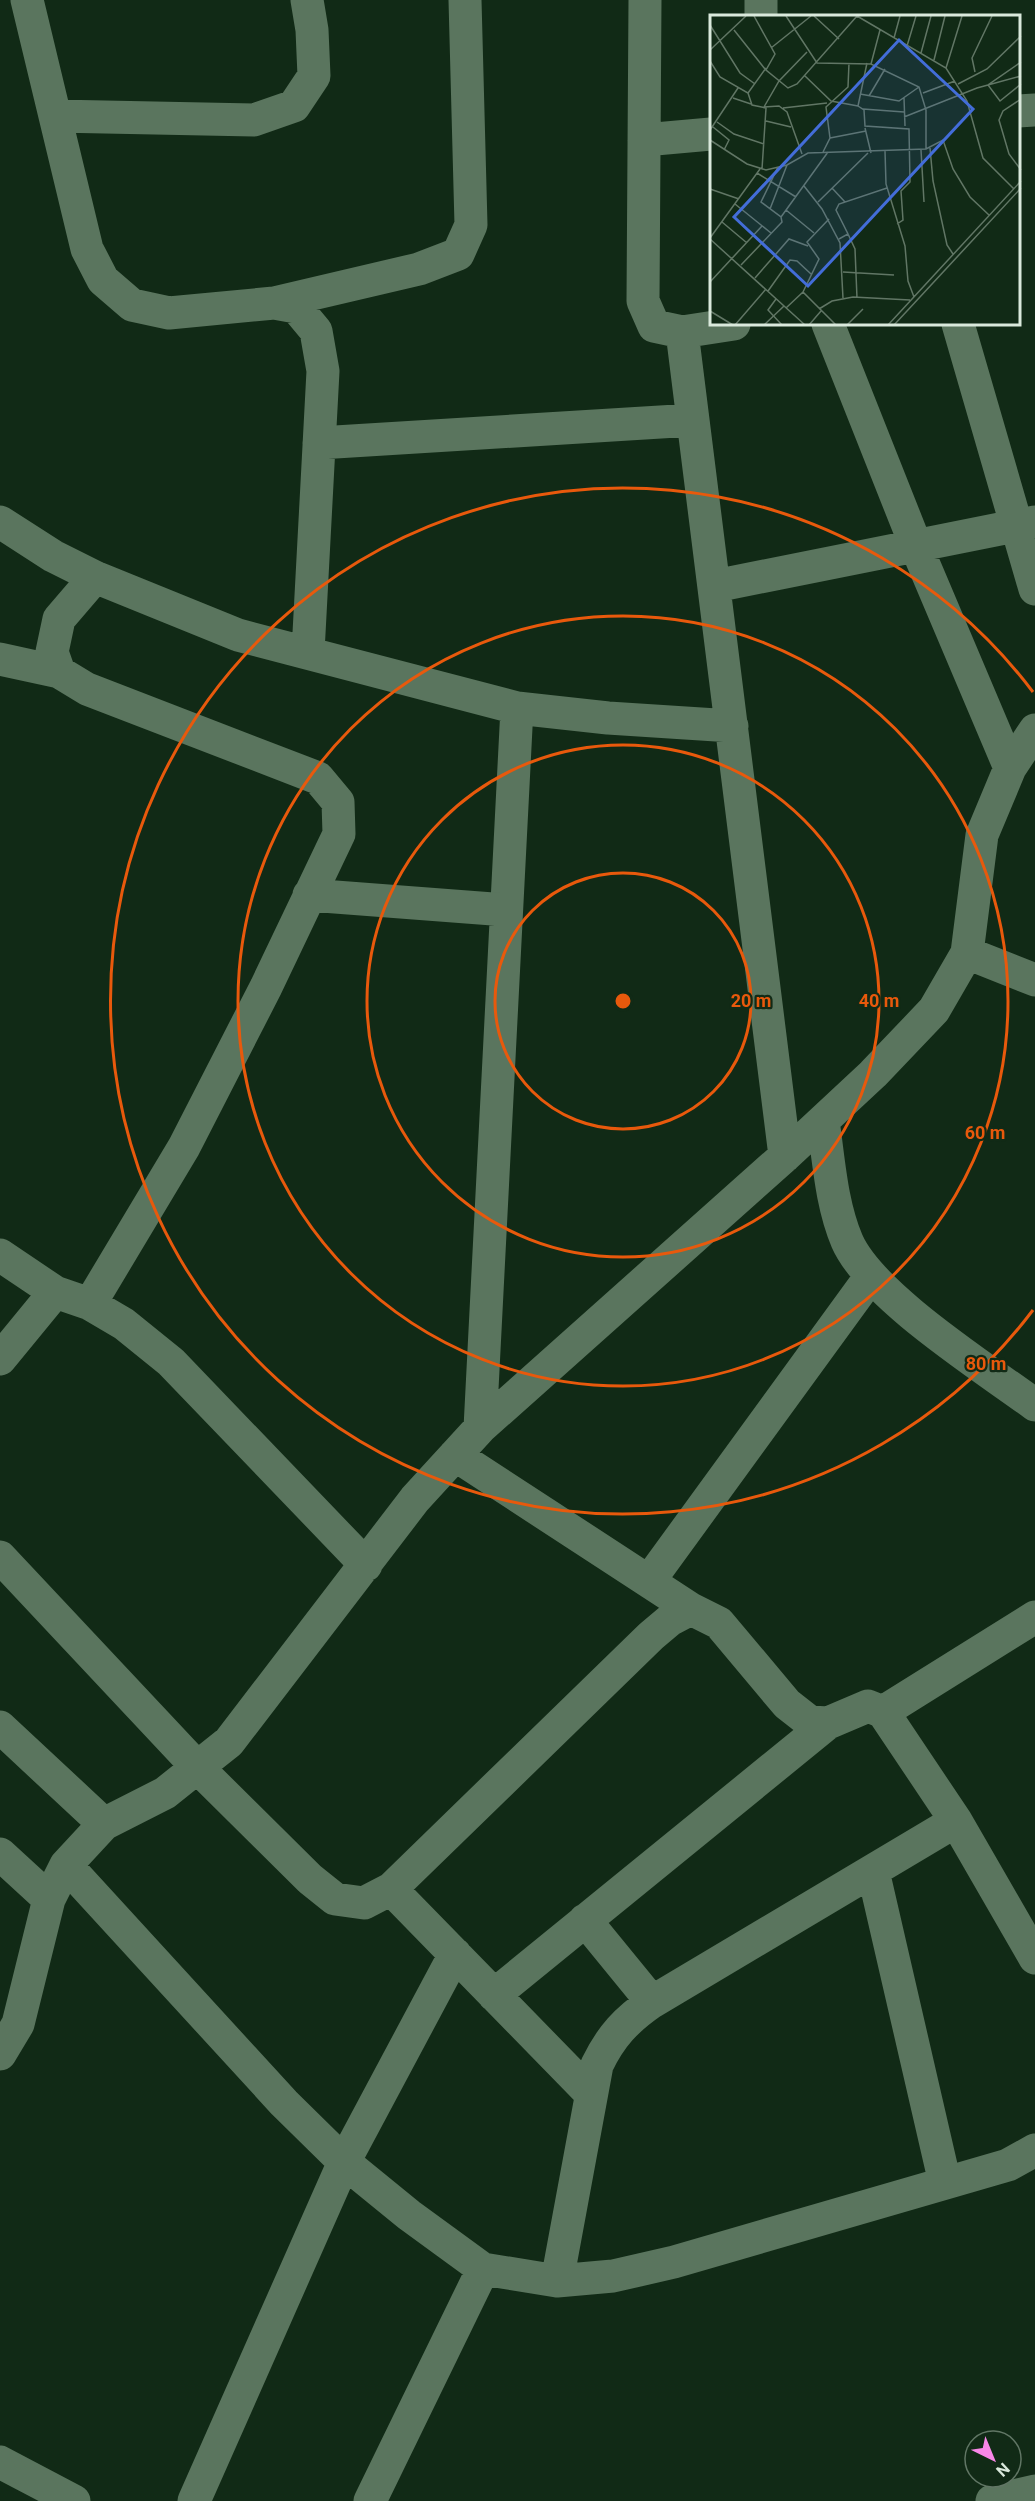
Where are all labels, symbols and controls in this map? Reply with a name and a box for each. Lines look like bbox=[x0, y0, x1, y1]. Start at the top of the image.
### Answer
inset map bbox=[710, 15, 1020, 326]
text: 20 m bbox=[731, 990, 771, 1011]
text: 40 m bbox=[859, 990, 899, 1011]
centre of rings bbox=[613, 991, 633, 1011]
text: 60 m bbox=[965, 1122, 1005, 1143]
text: 80 m bbox=[966, 1353, 1006, 1374]
north arrow bbox=[963, 2429, 1023, 2489]
text: N bbox=[992, 2459, 1013, 2480]

